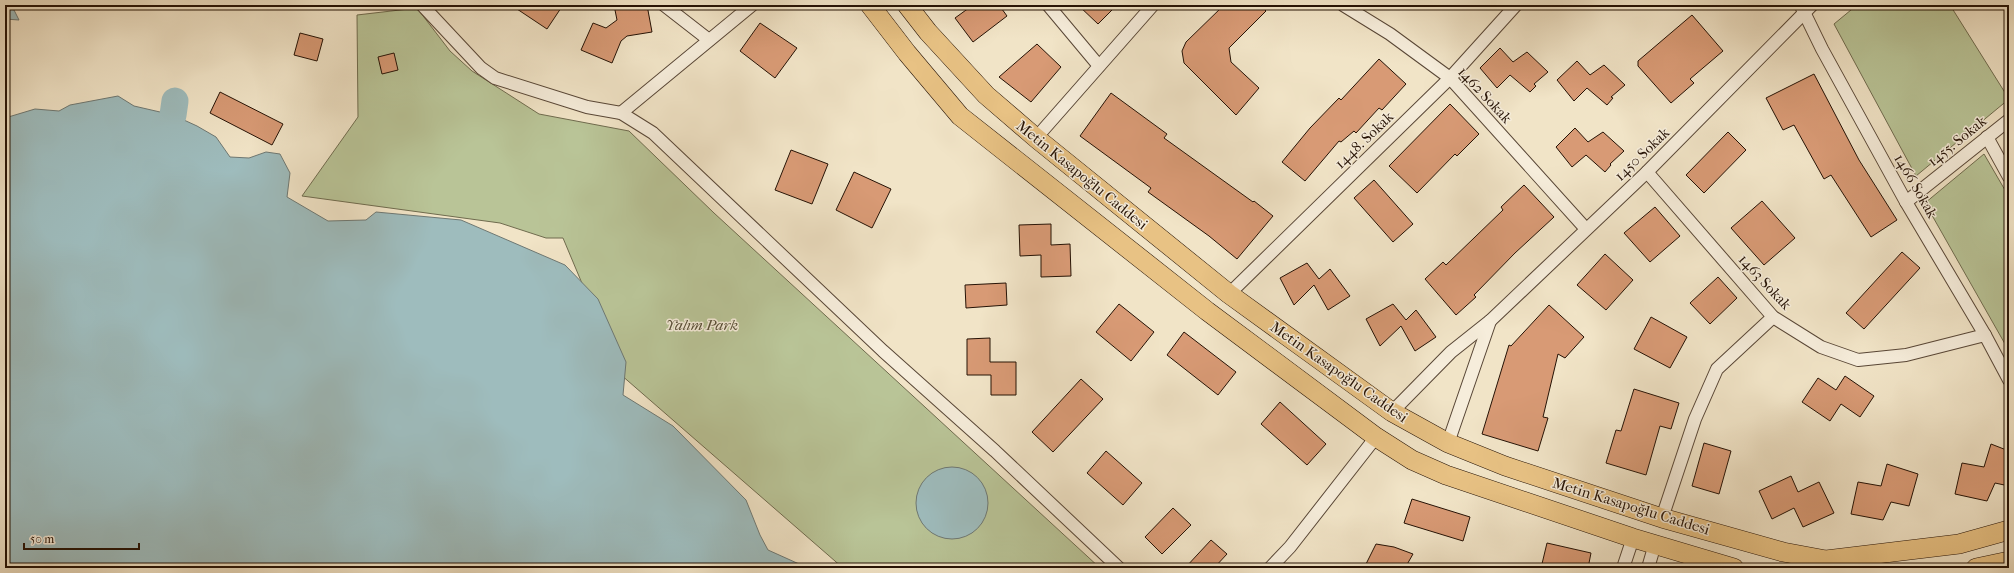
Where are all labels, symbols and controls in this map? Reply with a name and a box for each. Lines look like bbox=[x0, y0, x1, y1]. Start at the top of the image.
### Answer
street label: 1462 Sokak bbox=[1454, 63, 1516, 127]
street label: 1448. Sokak bbox=[1331, 108, 1397, 172]
street label: 1455. Sokak bbox=[1924, 112, 1990, 170]
street label: Metin Kasapoğlu Caddesi bbox=[1013, 117, 1152, 234]
street label: 1450 Sokak bbox=[1611, 123, 1673, 185]
street label: 1466 Sokak bbox=[1890, 151, 1942, 222]
street label: 1463 Sokak bbox=[1735, 251, 1795, 314]
park label: Yalım Park bbox=[666, 316, 738, 334]
street label: Metin Kasapoğlu Caddesi bbox=[1267, 318, 1412, 427]
street label: Metin Kasapoğlu Caddesi bbox=[1550, 474, 1712, 539]
scale bar bbox=[24, 525, 139, 551]
text: 50 m bbox=[30, 532, 54, 546]

